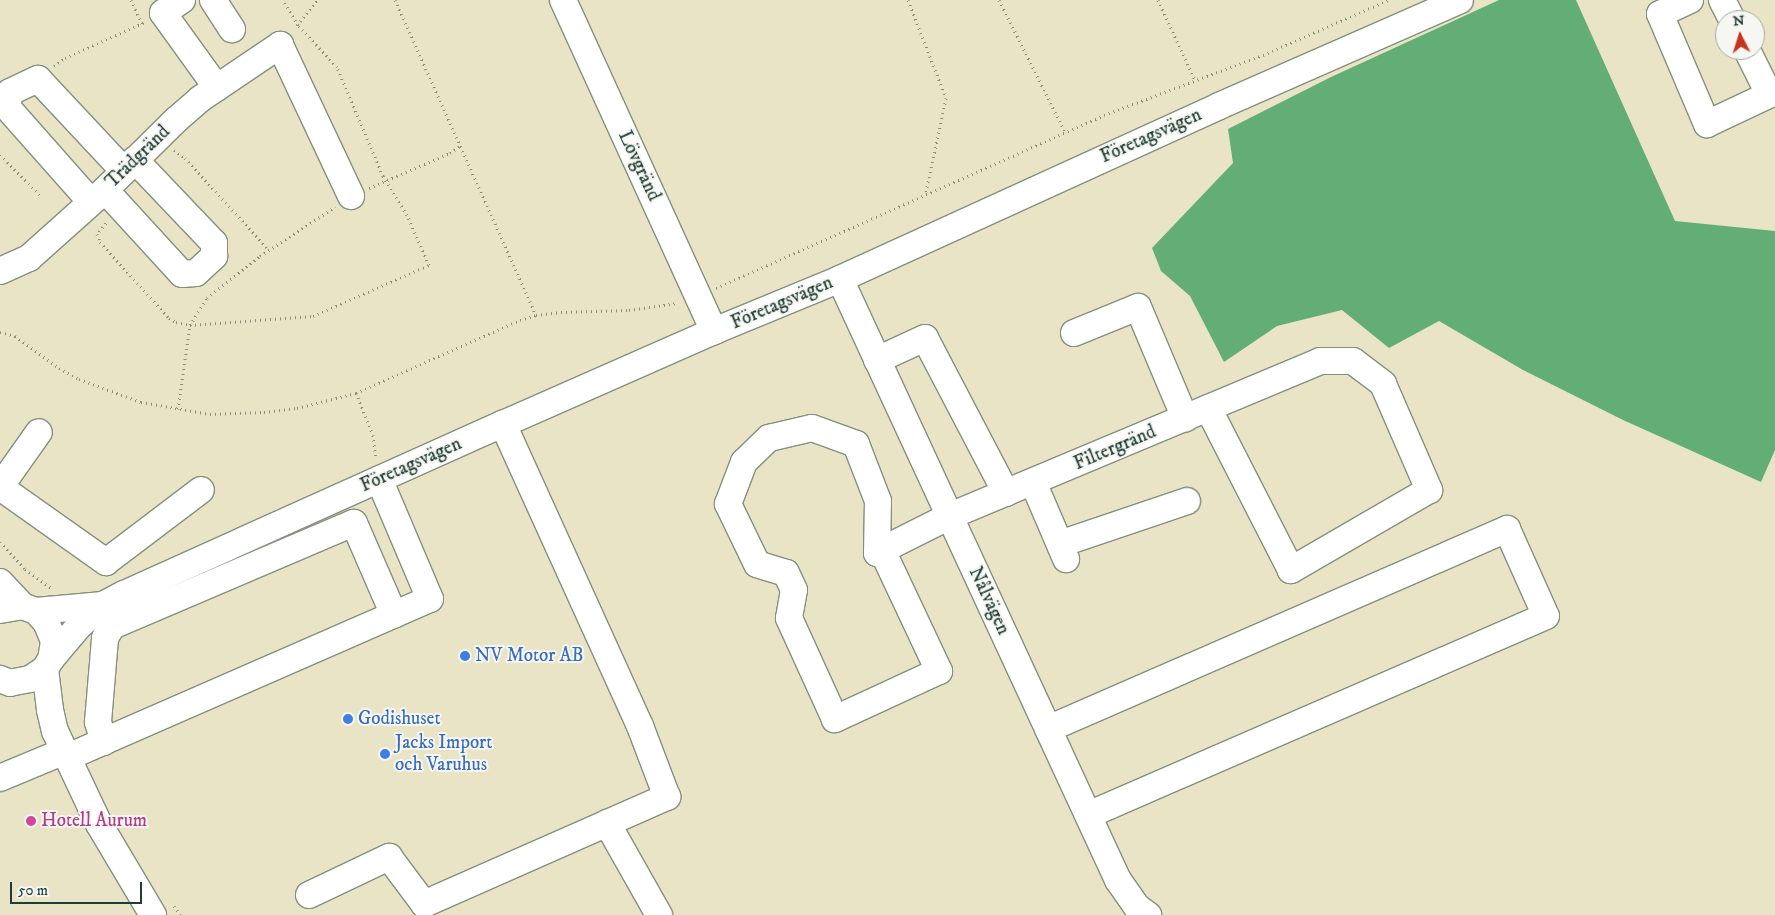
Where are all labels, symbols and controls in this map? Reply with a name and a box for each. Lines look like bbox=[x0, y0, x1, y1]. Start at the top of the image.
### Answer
north arrow bbox=[1715, 10, 1765, 60]
text: N bbox=[1732, 12, 1745, 31]
street label: Företagsvägen bbox=[1097, 104, 1205, 168]
street label: Trädgränd bbox=[101, 121, 175, 193]
street label: Lövgränd bbox=[613, 127, 665, 205]
street label: Företagsvägen bbox=[728, 271, 836, 335]
street label: Filtergränd bbox=[1071, 421, 1159, 475]
street label: Företagsvägen bbox=[357, 433, 465, 497]
street label: Nålvägen bbox=[963, 563, 1015, 639]
place label: NV Motor AB bbox=[475, 645, 584, 667]
marker: NV Motor AB bbox=[459, 650, 471, 662]
place label: Godishuset bbox=[358, 708, 441, 730]
marker: Godishuset bbox=[342, 713, 354, 725]
place label: Jacks Import och Varuhus bbox=[395, 732, 492, 776]
marker: Jacks Import och Varuhus bbox=[379, 748, 391, 760]
place label: Hotell Aurum bbox=[41, 810, 147, 832]
marker: Hotell Aurum bbox=[25, 815, 37, 827]
scale bar bbox=[12, 872, 145, 904]
text: 50 m bbox=[18, 881, 48, 900]

